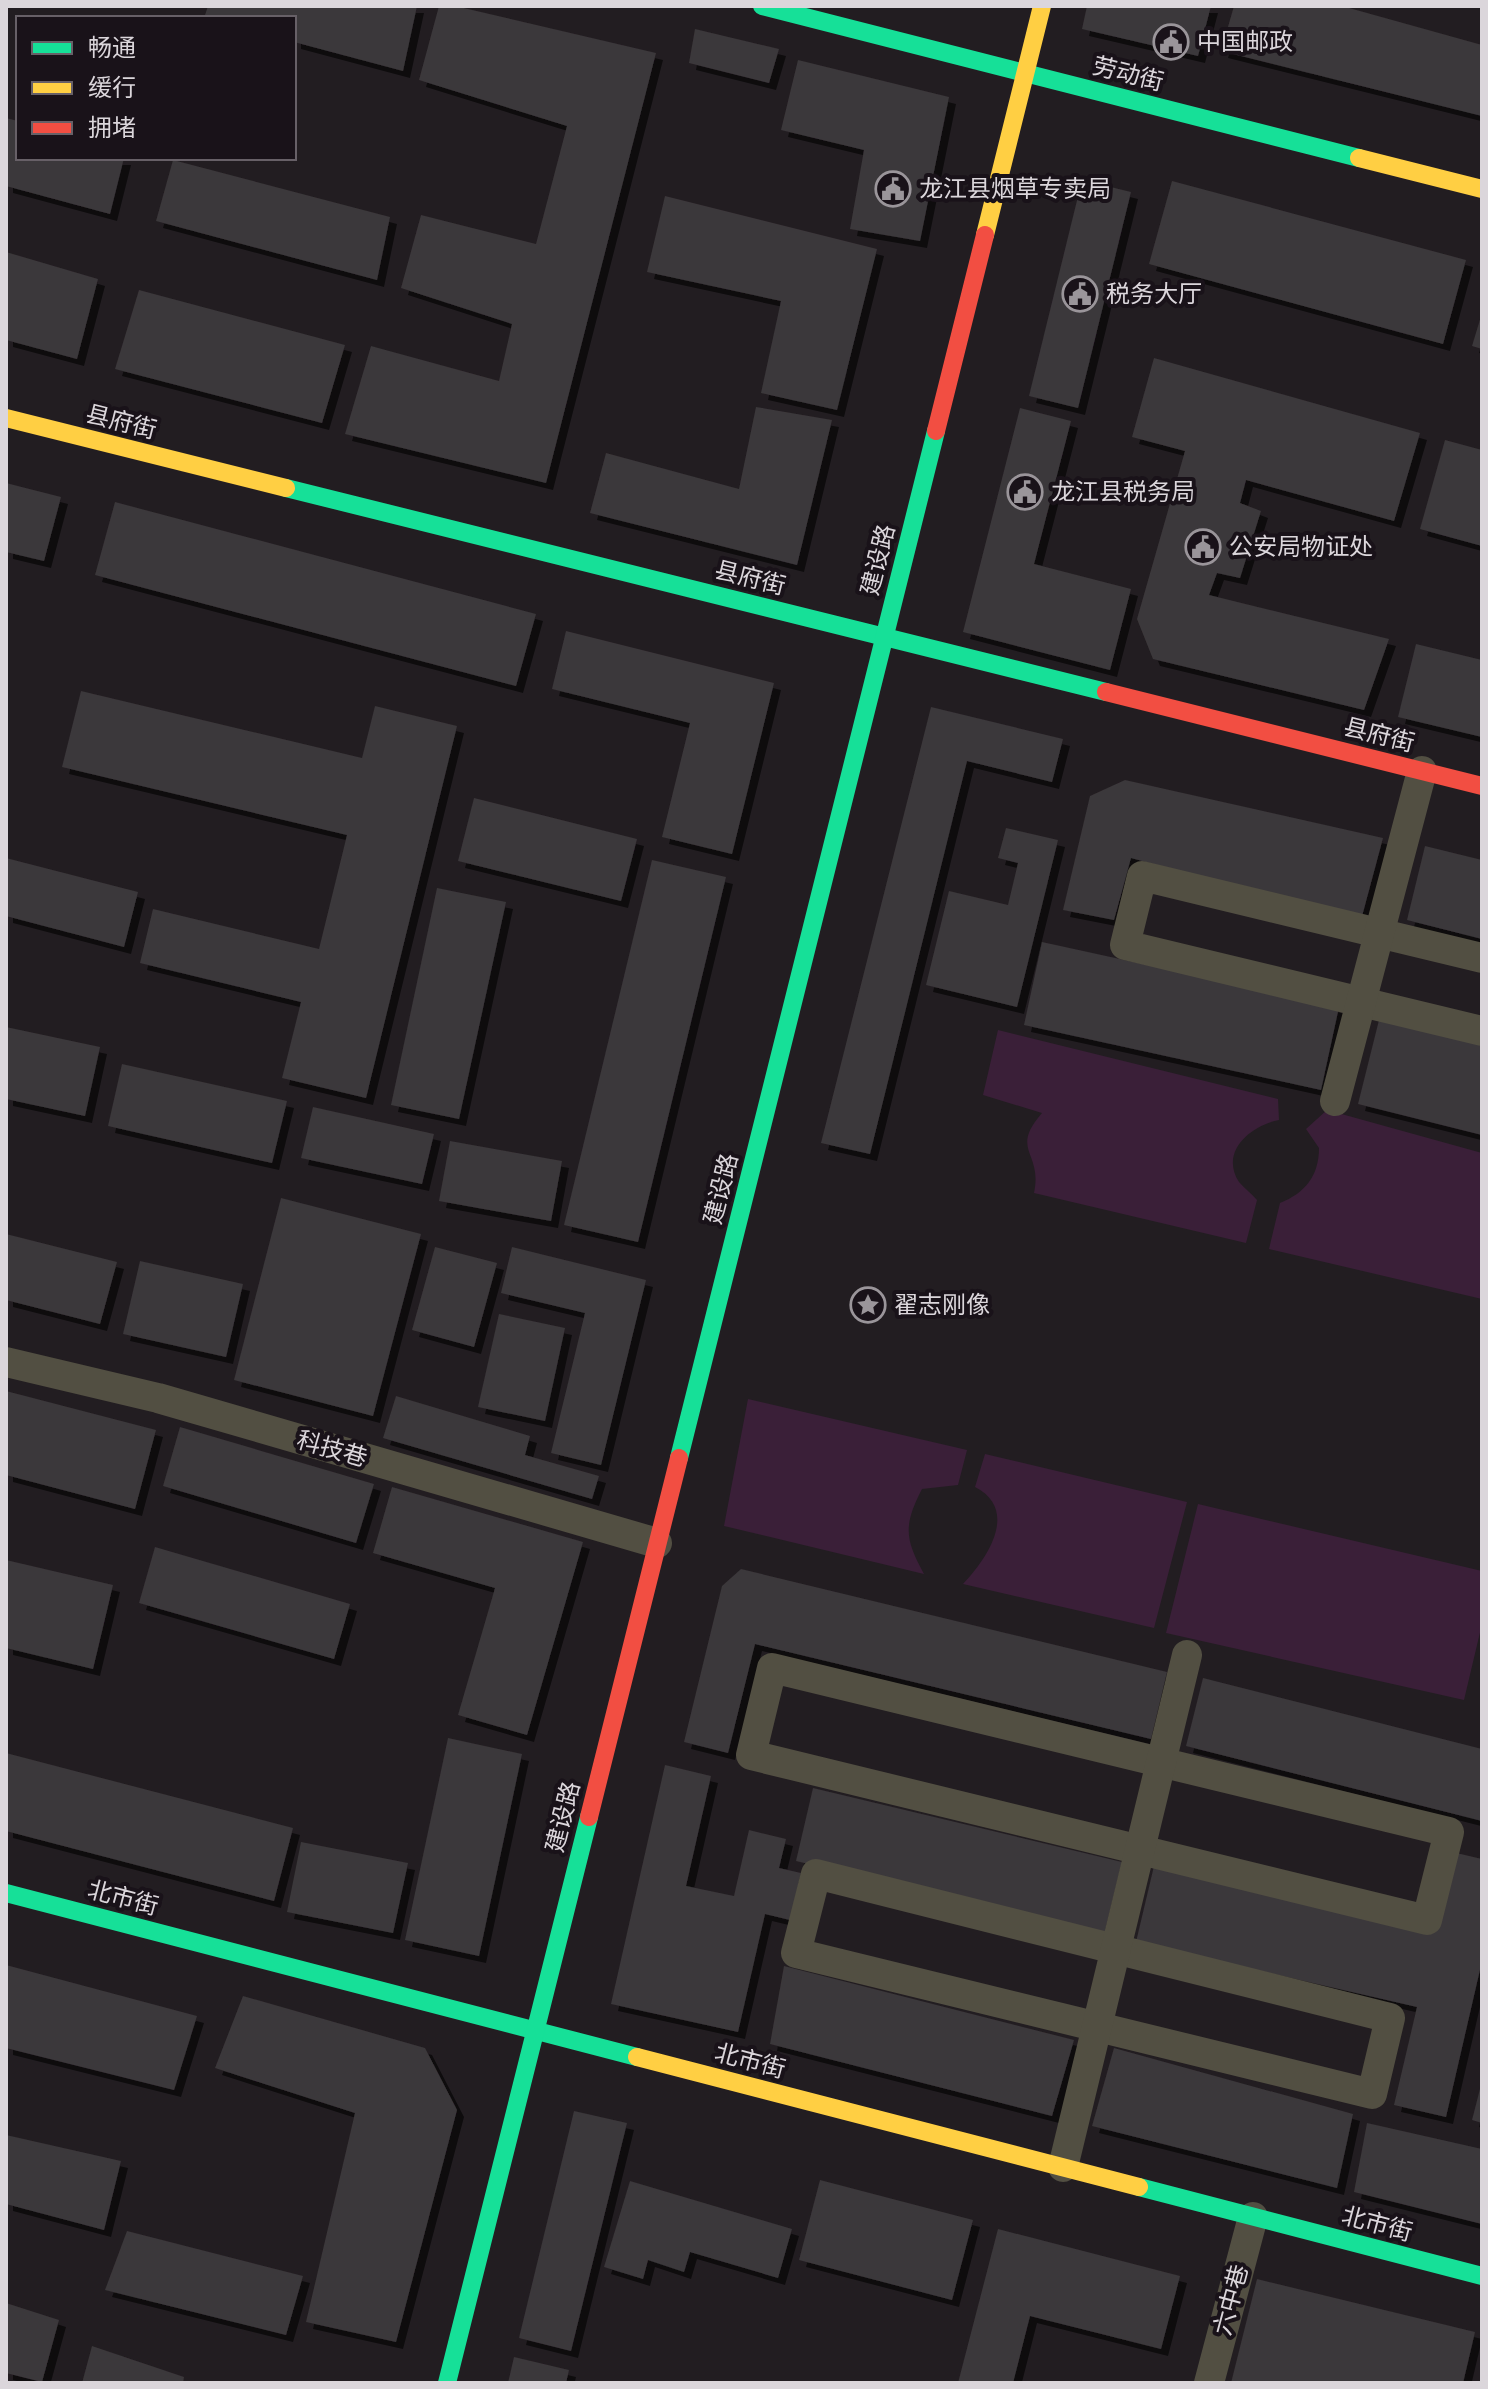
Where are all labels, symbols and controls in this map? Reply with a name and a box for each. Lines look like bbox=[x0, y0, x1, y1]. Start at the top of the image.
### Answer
legend bbox=[16, 16, 296, 160]
public building icon: 中国邮政 bbox=[1152, 23, 1190, 61]
place label: 中国邮政 bbox=[1197, 27, 1293, 55]
text: 畅通 bbox=[88, 33, 136, 61]
street label: 劳动街 bbox=[1090, 51, 1167, 95]
text: 缓行 bbox=[88, 73, 136, 101]
text: 拥堵 bbox=[88, 113, 136, 141]
public building icon: 龙江县烟草专卖局 bbox=[874, 170, 912, 208]
place label: 龙江县烟草专卖局 bbox=[919, 174, 1111, 202]
public building icon: 税务大厅 bbox=[1061, 275, 1099, 313]
place label: 税务大厅 bbox=[1106, 279, 1202, 307]
street label: 县府街 bbox=[83, 399, 160, 443]
public building icon: 龙江县税务局 bbox=[1006, 473, 1044, 511]
place label: 龙江县税务局 bbox=[1051, 477, 1195, 505]
street label: 建设路 bbox=[855, 521, 899, 598]
public building icon: 公安局物证处 bbox=[1184, 528, 1222, 566]
place label: 公安局物证处 bbox=[1229, 532, 1373, 560]
street label: 县府街 bbox=[712, 555, 789, 599]
street label: 县府街 bbox=[1341, 712, 1418, 756]
street label: 建设路 bbox=[698, 1150, 742, 1227]
place icon: 翟志刚像 bbox=[849, 1286, 887, 1324]
place label: 翟志刚像 bbox=[894, 1290, 990, 1318]
street label: 科技巷 bbox=[294, 1425, 371, 1471]
street label: 建设路 bbox=[540, 1778, 584, 1855]
street label: 北市街 bbox=[85, 1874, 162, 1920]
street label: 北市街 bbox=[712, 2037, 789, 2083]
street label: 北市街 bbox=[1339, 2200, 1416, 2246]
street label: 六中巷 bbox=[1207, 2261, 1253, 2338]

